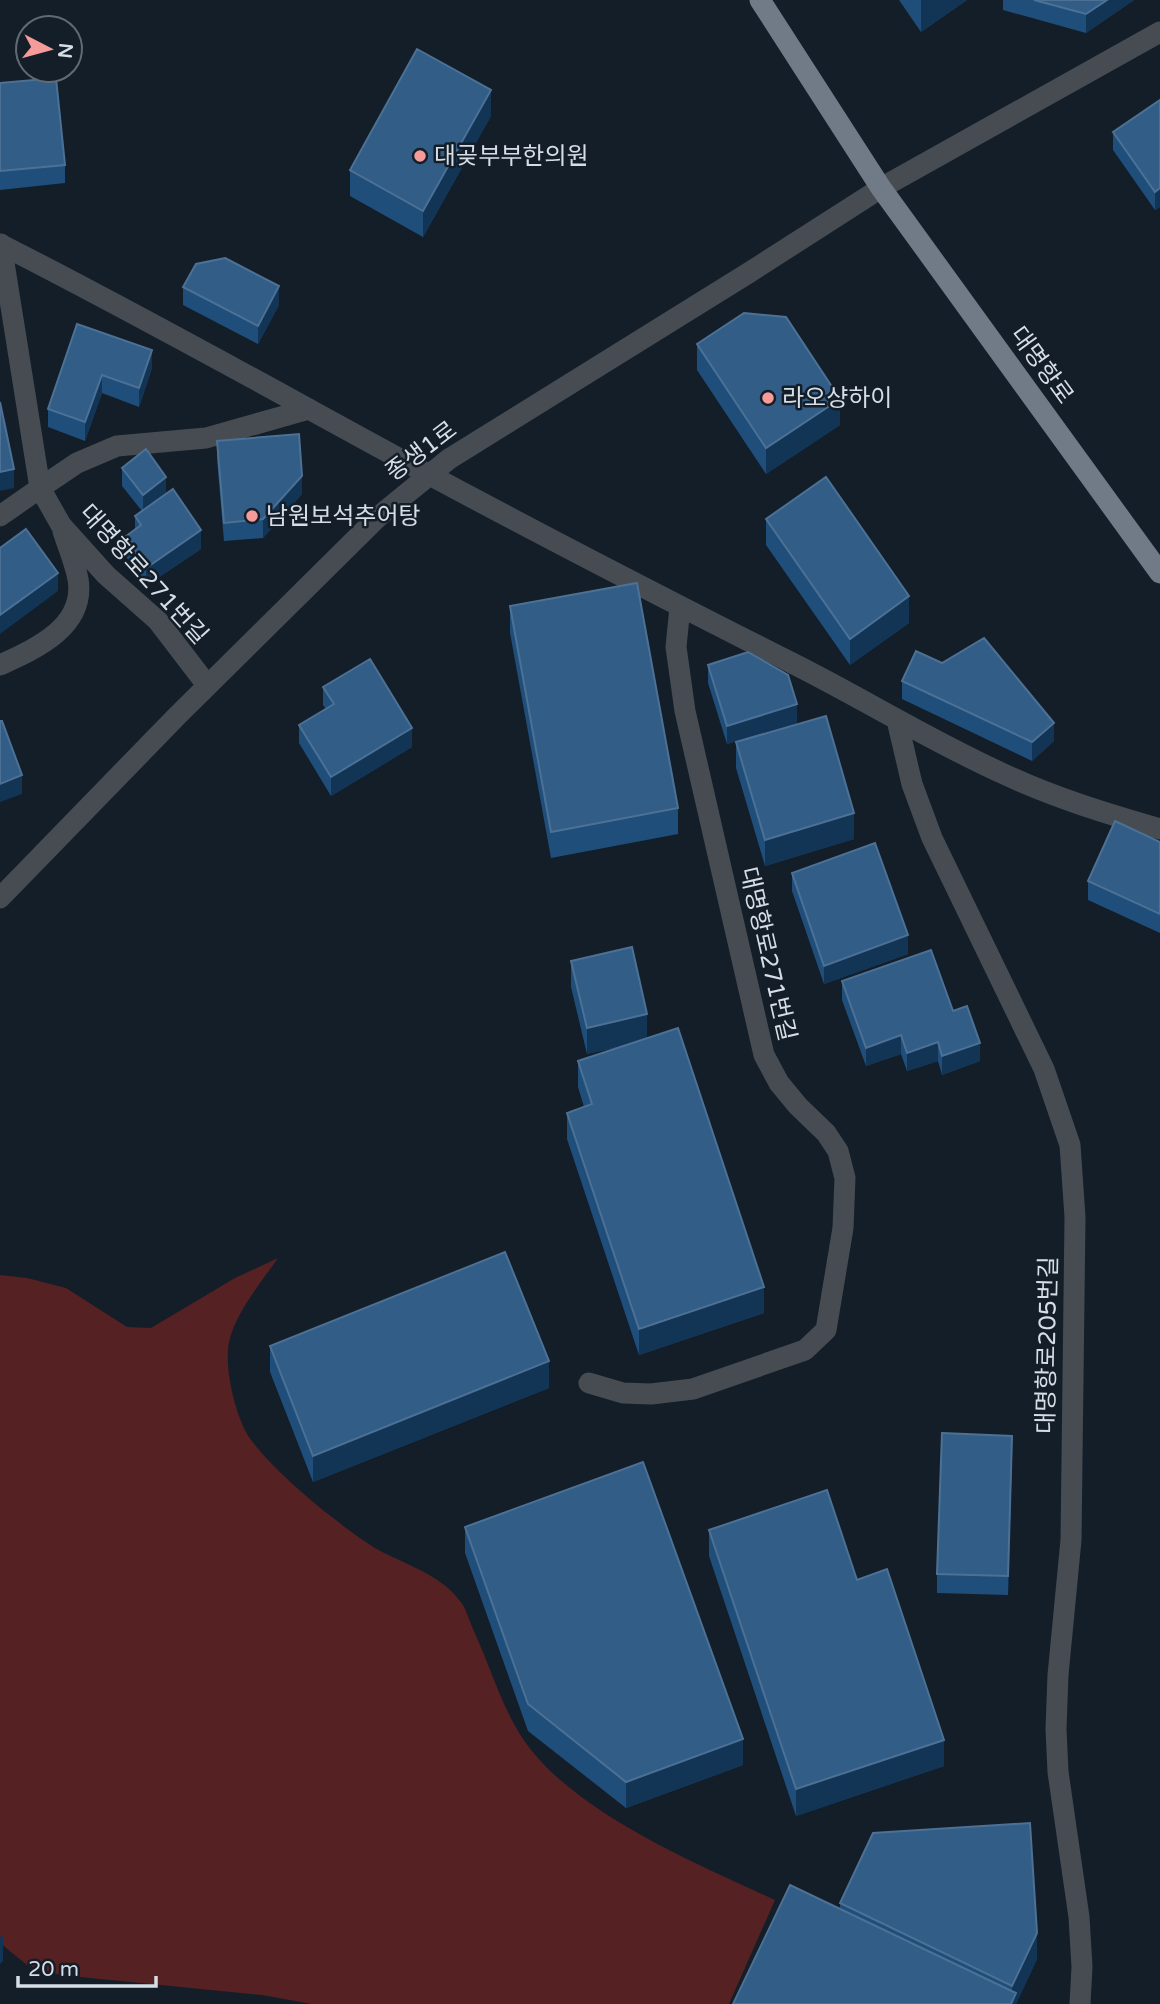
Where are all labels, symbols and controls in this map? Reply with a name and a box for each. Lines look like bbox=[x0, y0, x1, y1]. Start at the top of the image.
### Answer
north arrow bbox=[14, 14, 84, 84]
text: N bbox=[53, 42, 77, 59]
place label: 대곶부부한의원 bbox=[434, 142, 589, 171]
marker: 대곶부부한의원 bbox=[412, 148, 428, 164]
street label: 대명항로 bbox=[1004, 321, 1079, 410]
place label: 라오샹하이 bbox=[782, 384, 892, 413]
marker: 라오샹하이 bbox=[760, 390, 776, 406]
street label: 종생1로 bbox=[380, 415, 462, 487]
street label: 대명항로271번길 bbox=[73, 499, 214, 650]
place label: 남원보석추어탕 bbox=[266, 502, 421, 531]
marker: 남원보석추어탕 bbox=[244, 508, 260, 524]
street label: 대명항로271번길 bbox=[733, 864, 802, 1044]
street label: 대명항로205번길 bbox=[1031, 1256, 1064, 1434]
scale bar bbox=[18, 1944, 156, 1988]
text: 20 m bbox=[28, 1957, 79, 1982]

